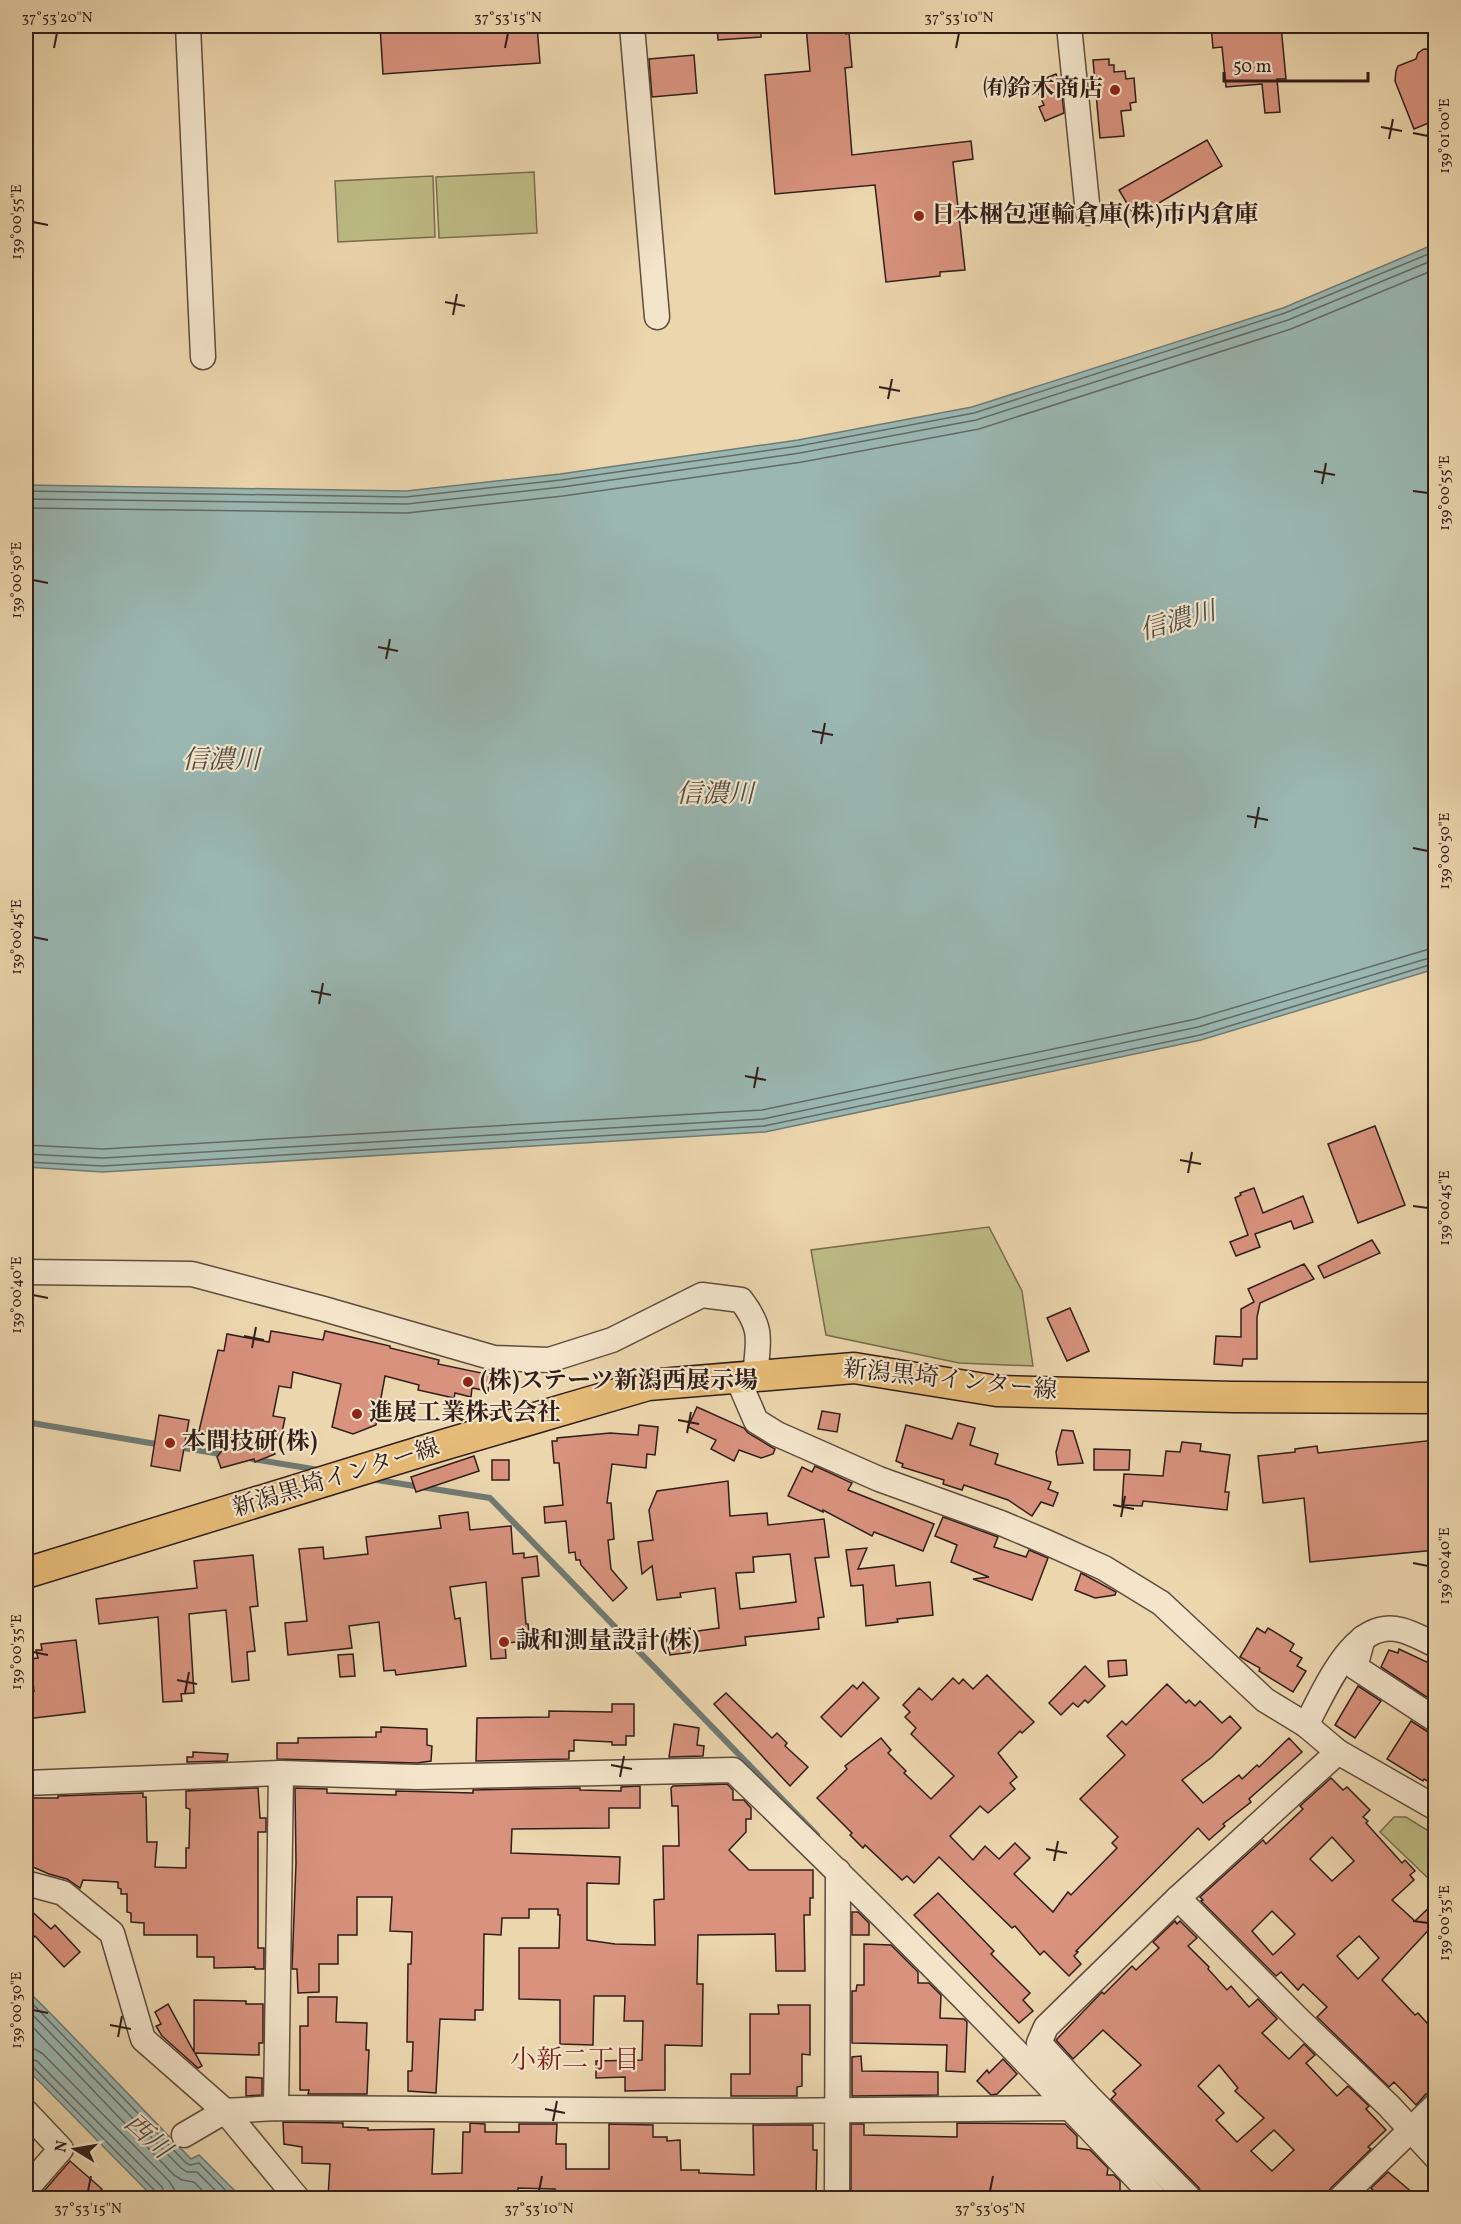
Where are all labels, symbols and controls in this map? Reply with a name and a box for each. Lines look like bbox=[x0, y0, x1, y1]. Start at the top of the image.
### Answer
text: 37°53'20"N bbox=[21, 8, 93, 29]
text: 37°53'15"N bbox=[474, 8, 542, 29]
text: 37°53'10"N bbox=[924, 8, 994, 29]
scale bar bbox=[1224, 45, 1368, 83]
text: 50 m bbox=[1233, 55, 1272, 80]
place label: ㈲鈴木商店 bbox=[983, 73, 1103, 107]
marker: ㈲鈴木商店 bbox=[1108, 83, 1122, 97]
text: 139°01'00"E bbox=[1435, 98, 1456, 174]
text: 139°00'55"E bbox=[7, 184, 28, 260]
place label: 日本梱包運輸倉庫(株)市内倉庫 bbox=[931, 199, 1259, 233]
marker: 日本梱包運輸倉庫(株)市内倉庫 bbox=[912, 209, 926, 223]
text: 139°00'55"E bbox=[1435, 455, 1456, 531]
text: 139°00'50"E bbox=[7, 542, 28, 618]
water label: 信濃川 bbox=[1136, 593, 1223, 650]
water label: 信濃川 bbox=[182, 743, 263, 779]
water label: 信濃川 bbox=[676, 777, 757, 813]
text: 139°00'50"E bbox=[1435, 813, 1456, 889]
text: 139°00'45"E bbox=[7, 899, 28, 975]
text: 139°00'45"E bbox=[1435, 1170, 1456, 1246]
text: 139°00'40"E bbox=[7, 1256, 28, 1334]
street label: 新潟黒埼インター線 bbox=[841, 1353, 1059, 1409]
place label: (株)ステーツ新潟西展示場 bbox=[480, 1365, 758, 1399]
marker: (株)ステーツ新潟西展示場 bbox=[461, 1375, 475, 1389]
place label: 進展工業株式会社 bbox=[369, 1397, 561, 1431]
marker: 進展工業株式会社 bbox=[350, 1407, 364, 1421]
place label: 本間技研(株) bbox=[182, 1426, 318, 1460]
street label: 新潟黒埼インター線 bbox=[228, 1431, 444, 1527]
marker: 本間技研(株) bbox=[163, 1436, 177, 1450]
text: 139°00'40"E bbox=[1435, 1527, 1456, 1605]
text: 139°00'35"E bbox=[7, 1614, 28, 1690]
place label: 誠和測量設計(株) bbox=[516, 1625, 700, 1659]
marker: 誠和測量設計(株) bbox=[497, 1635, 511, 1649]
text: 139°00'35"E bbox=[1435, 1885, 1456, 1961]
text: 139°00'30"E bbox=[7, 1971, 28, 2049]
district label: 小新二丁目 bbox=[510, 2043, 640, 2079]
water label: 西川 bbox=[116, 2106, 181, 2170]
north arrow bbox=[45, 2119, 105, 2179]
text: N bbox=[50, 2138, 74, 2154]
text: 37°53'15"N bbox=[54, 2199, 122, 2220]
text: 37°53'10"N bbox=[504, 2199, 574, 2220]
text: 37°53'05"N bbox=[955, 2199, 1025, 2220]

